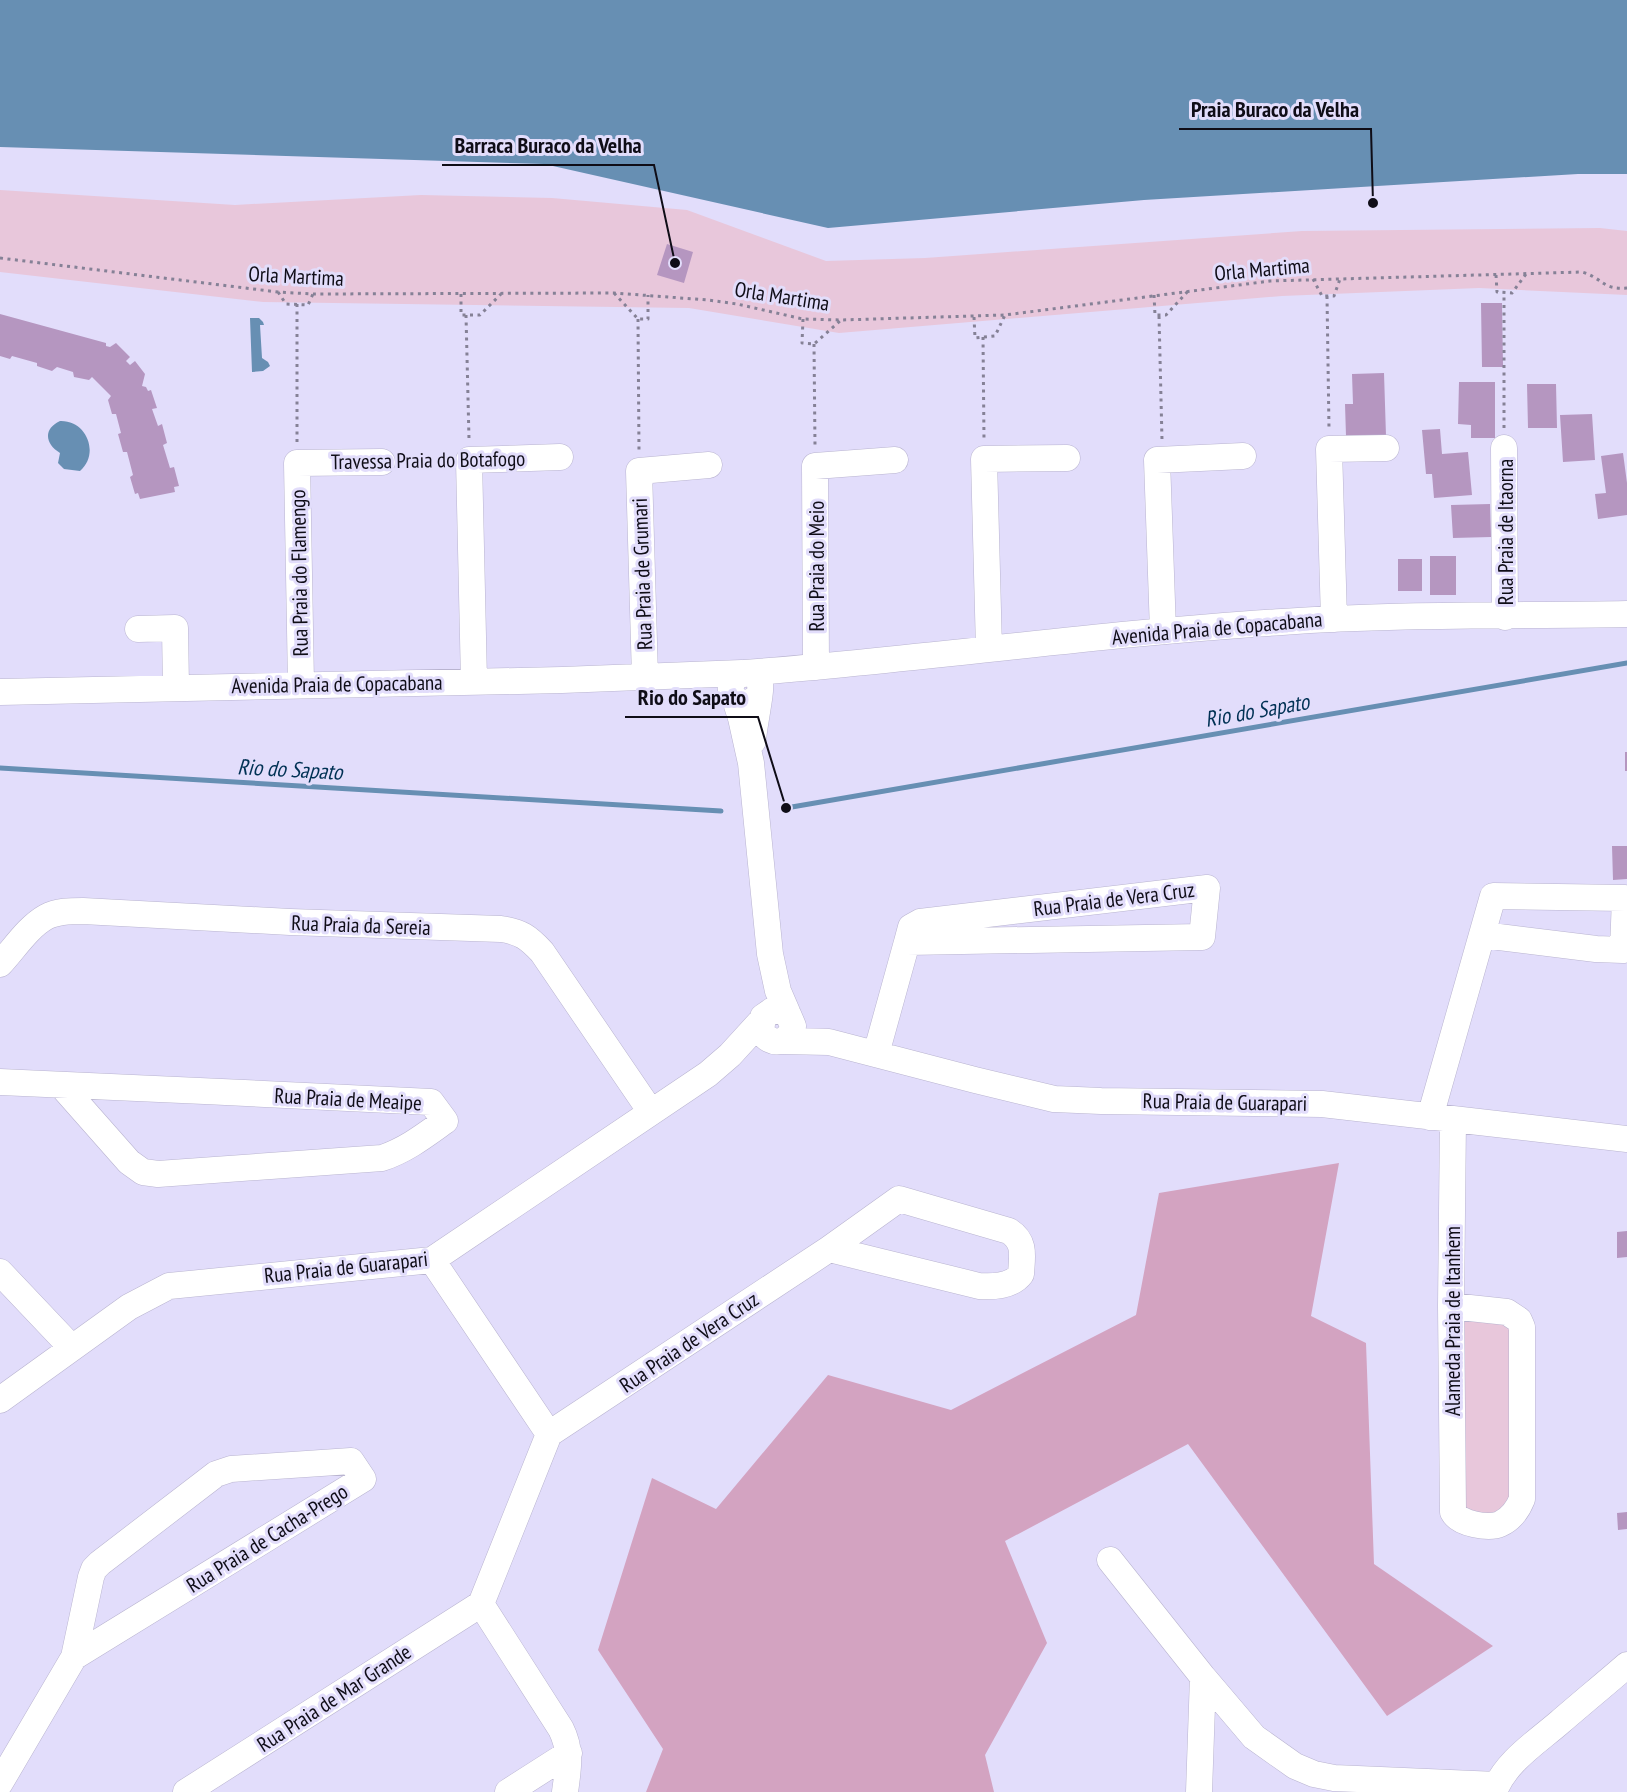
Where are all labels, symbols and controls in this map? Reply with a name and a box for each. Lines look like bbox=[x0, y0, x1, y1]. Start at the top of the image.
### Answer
callout: Praia Buraco da Velha bbox=[1179, 89, 1371, 129]
text: Praia Buraco da Velha bbox=[1191, 95, 1359, 123]
callout: Barraca Buraco da Velha bbox=[442, 125, 654, 165]
text: Barraca Buraco da Velha bbox=[454, 131, 642, 159]
street label: Orla Martima bbox=[1213, 251, 1311, 287]
street label: Orla Martima bbox=[248, 260, 344, 292]
street label: Orla Martima bbox=[733, 275, 831, 317]
street label: Travessa Praia do Botafogo bbox=[331, 445, 525, 475]
street label: Rua Praia de Itaorna bbox=[1492, 459, 1519, 605]
street label: Rua Praia do Flamengo bbox=[284, 489, 314, 657]
street label: Rua Praia de Grumari bbox=[626, 497, 658, 651]
street label: Rua Praia do Meio bbox=[803, 501, 830, 631]
street label: Avenida Praia de Copacabana bbox=[1111, 605, 1323, 651]
street label: Avenida Praia de Copacabana bbox=[231, 669, 443, 699]
callout: Rio do Sapato bbox=[625, 677, 758, 717]
text: Rio do Sapato bbox=[638, 683, 746, 711]
water label: Rio do Sapato bbox=[1203, 687, 1313, 733]
water label: Rio do Sapato bbox=[237, 752, 345, 786]
street label: Rua Praia de Vera Cruz bbox=[1032, 876, 1196, 922]
street label: Rua Praia da Sereia bbox=[291, 909, 431, 941]
street label: Rua Praia de Meaipe bbox=[274, 1082, 422, 1116]
street label: Rua Praia de Guarapari bbox=[1142, 1087, 1308, 1117]
street label: Alameda Praia de Itanhem bbox=[1439, 1226, 1466, 1416]
street label: Rua Praia de Guarapari bbox=[263, 1245, 429, 1289]
street label: Rua Praia de Vera Cruz bbox=[614, 1286, 764, 1398]
street label: Rua Praia de Cacha-Prego bbox=[181, 1478, 353, 1598]
street label: Rua Praia de Mar Grande bbox=[252, 1638, 416, 1758]

